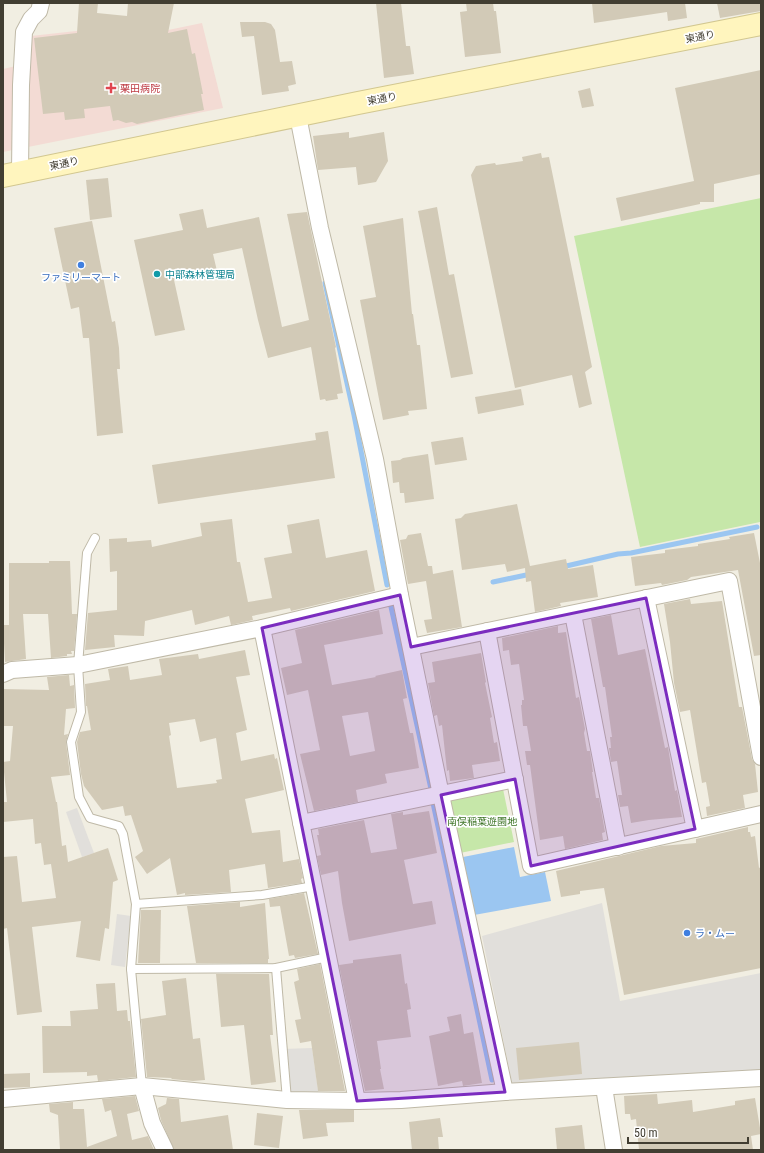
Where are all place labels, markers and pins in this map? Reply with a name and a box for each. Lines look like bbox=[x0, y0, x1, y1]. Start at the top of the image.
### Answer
marker: 栗田病院 bbox=[105, 82, 117, 94]
place label: 栗田病院 bbox=[120, 83, 160, 94]
marker: ファミリーマート bbox=[76, 260, 86, 270]
marker: 中部森林管理局 bbox=[152, 269, 162, 279]
place label: 中部森林管理局 bbox=[165, 269, 235, 280]
place label: ファミリーマート bbox=[41, 272, 121, 283]
marker: ラ・ムー bbox=[682, 928, 692, 938]
place label: ラ・ムー bbox=[695, 928, 735, 939]

